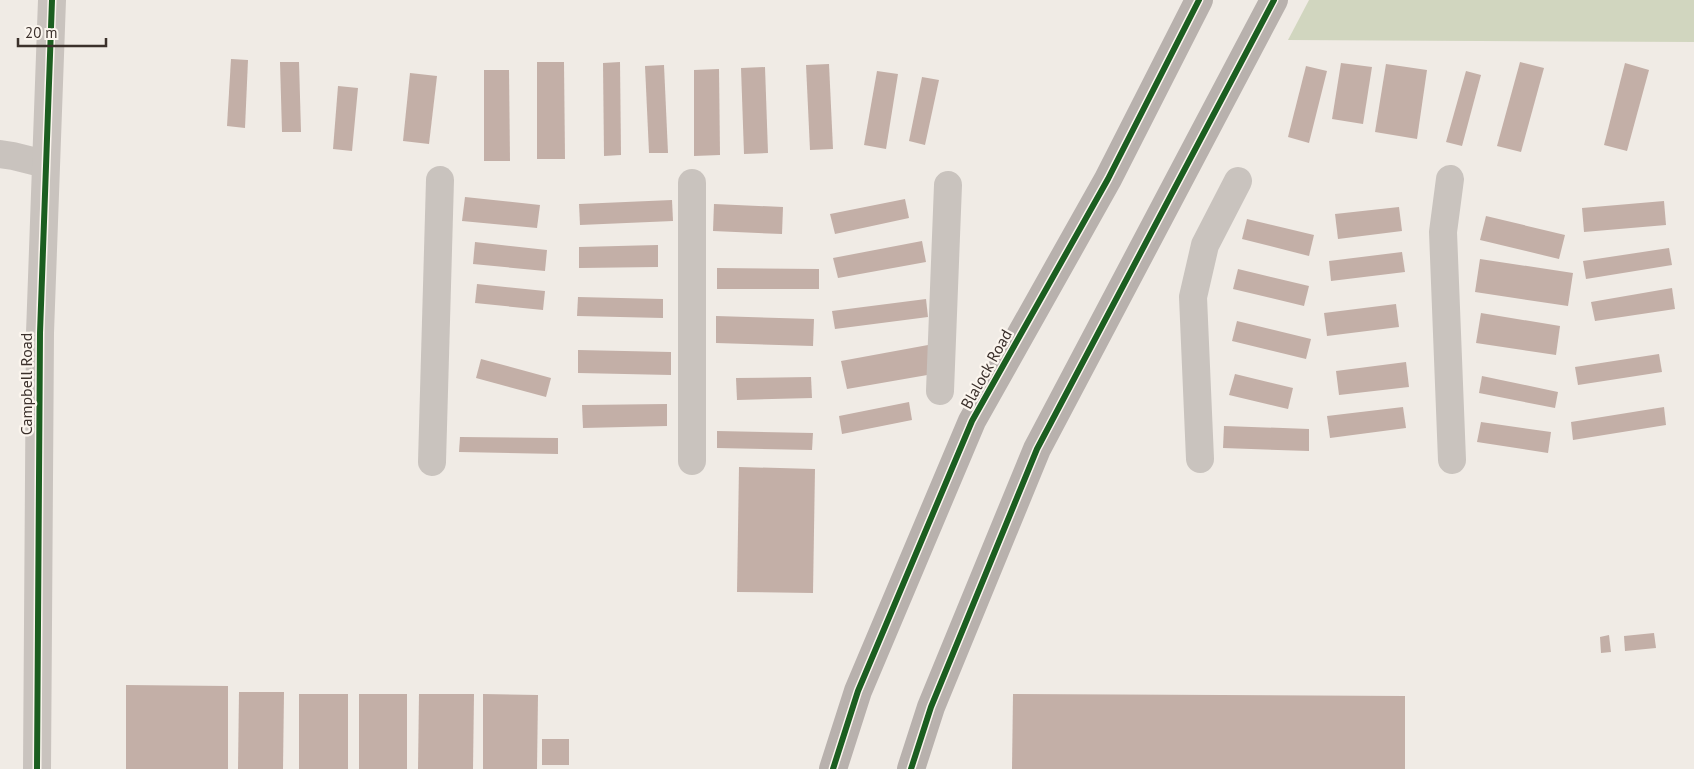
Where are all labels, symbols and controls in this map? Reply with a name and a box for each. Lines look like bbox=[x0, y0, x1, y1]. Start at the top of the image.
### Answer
scale bar bbox=[18, 15, 105, 47]
text: 20 m bbox=[25, 23, 58, 42]
street label: Blalock Road bbox=[956, 326, 1016, 412]
street label: Campbell Road bbox=[16, 333, 36, 435]

